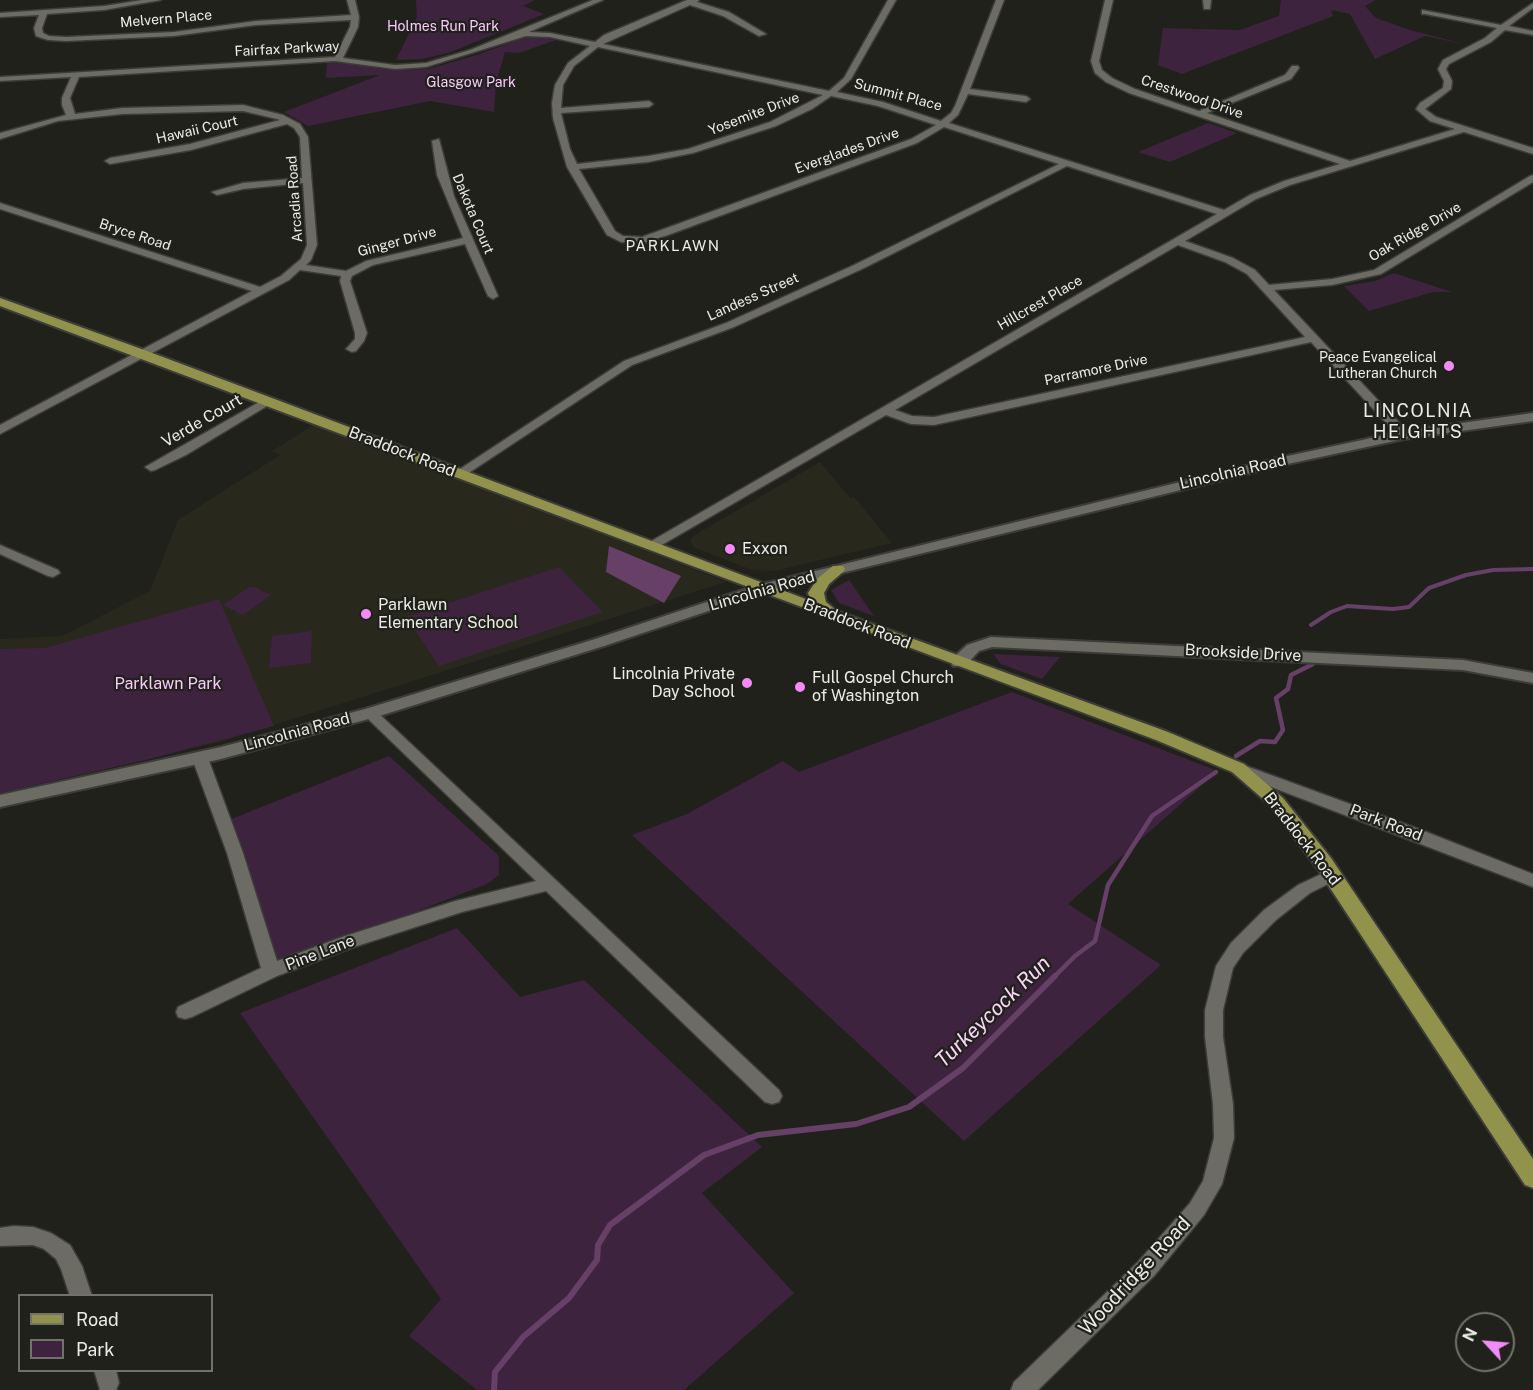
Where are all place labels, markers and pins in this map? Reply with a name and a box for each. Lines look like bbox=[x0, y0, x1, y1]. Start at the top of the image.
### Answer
place label: Peace Evangelical Lutheran Church bbox=[1319, 350, 1437, 382]
marker: Peace Evangelical Lutheran Church bbox=[1442, 359, 1456, 373]
place label: Exxon bbox=[742, 539, 788, 559]
marker: Exxon bbox=[723, 542, 737, 556]
place label: Parklawn Elementary School bbox=[378, 595, 518, 633]
marker: Parklawn Elementary School bbox=[359, 607, 373, 621]
place label: Lincolnia Private Day School bbox=[612, 664, 735, 702]
place label: Full Gospel Church of Washington bbox=[812, 668, 954, 706]
marker: Lincolnia Private Day School bbox=[740, 676, 754, 690]
marker: Full Gospel Church of Washington bbox=[793, 680, 807, 694]

